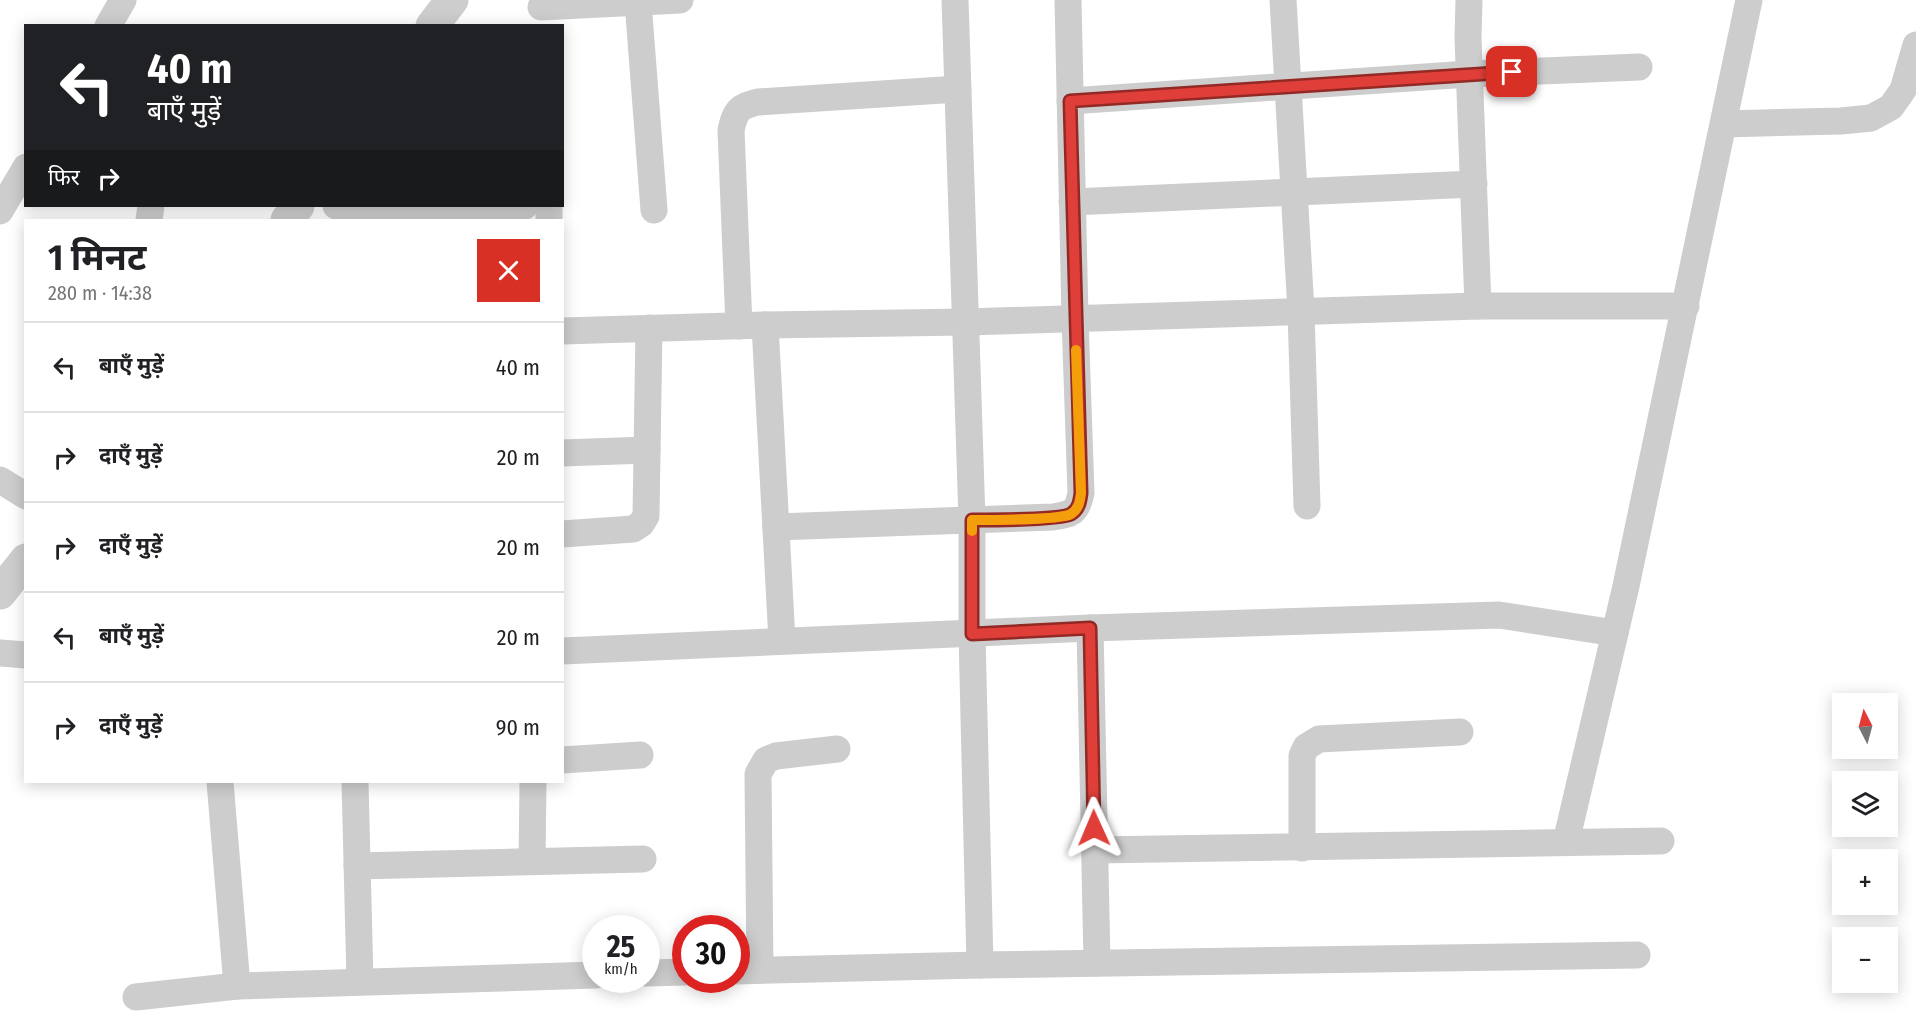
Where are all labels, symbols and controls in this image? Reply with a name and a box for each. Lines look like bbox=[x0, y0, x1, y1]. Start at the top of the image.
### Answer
text: 40 m bbox=[147, 44, 232, 94]
pin bbox=[1486, 46, 1537, 97]
icon: left bbox=[48, 48, 126, 126]
icon: arrive bbox=[1495, 55, 1528, 88]
text: बाएँ मुड़ें bbox=[147, 95, 221, 127]
icon: right bbox=[92, 162, 125, 195]
text: फिर bbox=[48, 164, 80, 191]
text: 1 मिनट bbox=[48, 236, 146, 280]
button: close bbox=[477, 239, 540, 302]
text: 280 m · 14:38 bbox=[48, 281, 152, 305]
icon: left bbox=[48, 351, 81, 384]
text: बाएँ मुड़ें bbox=[99, 352, 164, 379]
text: 40 m bbox=[496, 354, 540, 381]
icon: right bbox=[48, 441, 81, 474]
text: दाएँ मुड़ें bbox=[99, 442, 163, 469]
text: 20 m bbox=[497, 444, 540, 471]
icon: right bbox=[48, 531, 81, 564]
text: दाएँ मुड़ें bbox=[99, 532, 163, 559]
text: 20 m bbox=[497, 534, 540, 561]
icon: left bbox=[48, 621, 81, 654]
text: बाएँ मुड़ें bbox=[99, 622, 164, 649]
text: 20 m bbox=[497, 624, 540, 651]
north arrow bbox=[1832, 693, 1898, 759]
map controls bbox=[1832, 693, 1898, 993]
icon: right bbox=[48, 711, 81, 744]
text: दाएँ मुड़ें bbox=[99, 712, 163, 739]
text: 90 m bbox=[496, 714, 540, 741]
button: layers bbox=[1832, 771, 1898, 837]
position arrow bbox=[1062, 796, 1126, 860]
button: + bbox=[1832, 849, 1898, 915]
speed limit sign: 30 bbox=[672, 915, 750, 993]
button: − bbox=[1832, 927, 1898, 993]
text: 25 bbox=[607, 929, 635, 965]
text: km/h bbox=[604, 960, 638, 978]

